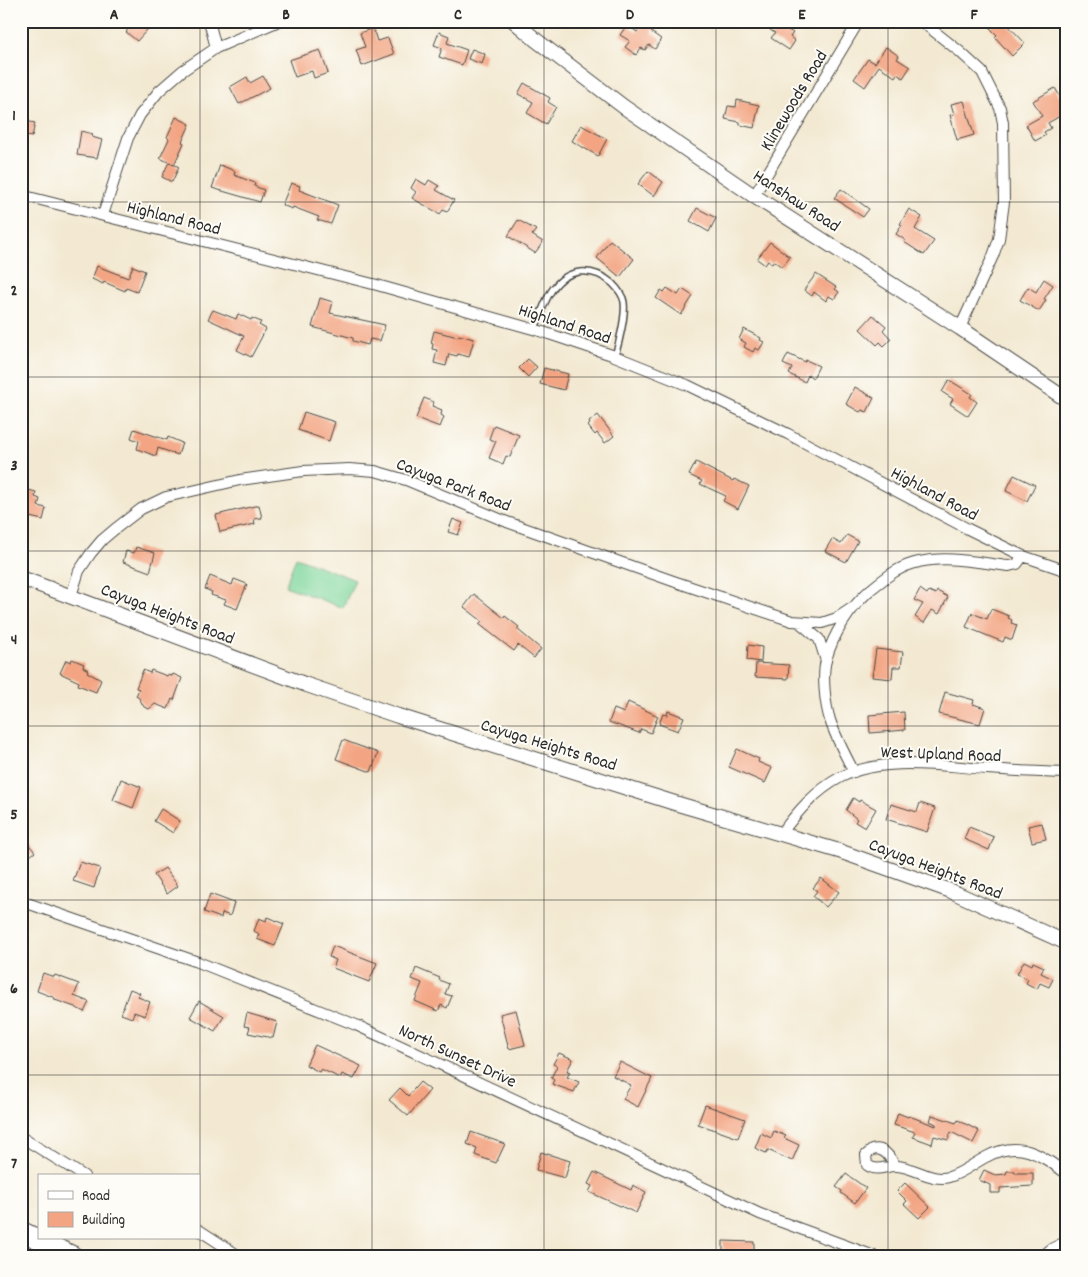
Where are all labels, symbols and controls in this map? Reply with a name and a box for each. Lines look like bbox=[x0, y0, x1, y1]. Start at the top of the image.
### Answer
text: A bbox=[110, 4, 119, 27]
text: B bbox=[282, 4, 290, 27]
text: C bbox=[454, 4, 462, 27]
text: D bbox=[626, 4, 635, 27]
text: E bbox=[798, 4, 806, 27]
text: F bbox=[970, 4, 978, 27]
street label: Klinewoods Road bbox=[755, 46, 835, 156]
text: 1 bbox=[12, 105, 16, 128]
street label: Hanshaw Road bbox=[747, 164, 844, 240]
street label: Highland Road bbox=[124, 196, 223, 243]
text: 2 bbox=[11, 280, 18, 303]
street label: Highland Road bbox=[515, 299, 614, 352]
street label: Cayuga Park Road bbox=[392, 453, 514, 520]
text: 3 bbox=[10, 455, 18, 478]
street label: Highland Road bbox=[886, 462, 982, 529]
street label: Cayuga Heights Road bbox=[97, 578, 238, 652]
text: 4 bbox=[11, 629, 17, 652]
street label: Cayuga Heights Road bbox=[477, 714, 620, 779]
street label: West Upland Road bbox=[880, 741, 1002, 770]
text: 5 bbox=[10, 804, 18, 827]
street label: Cayuga Heights Road bbox=[865, 833, 1006, 907]
text: 6 bbox=[10, 978, 18, 1001]
street label: North Sunset Drive bbox=[394, 1019, 520, 1096]
text: 7 bbox=[11, 1153, 17, 1176]
legend bbox=[38, 1174, 200, 1240]
text: Road bbox=[82, 1186, 110, 1208]
text: Building bbox=[82, 1210, 125, 1232]

